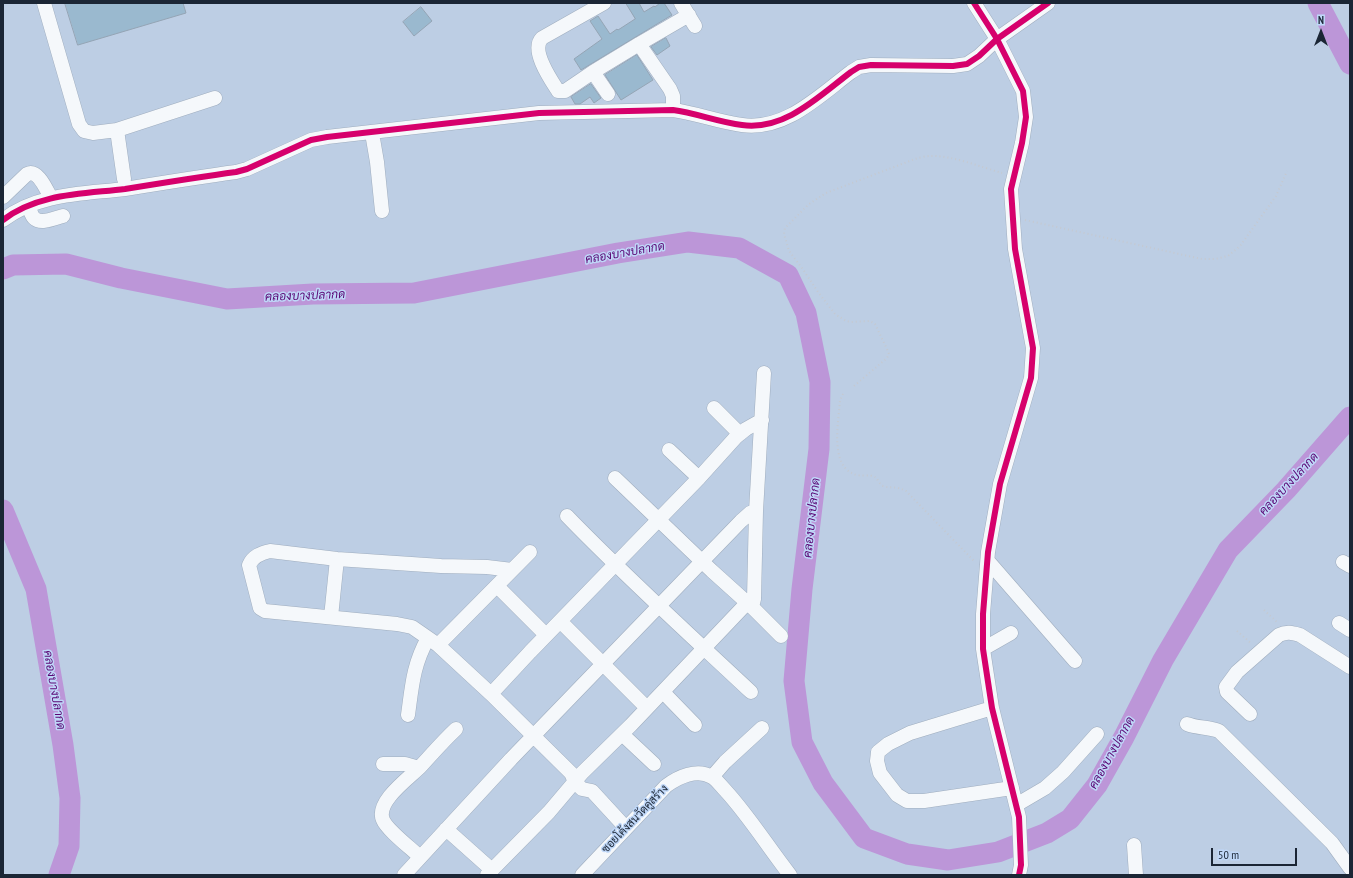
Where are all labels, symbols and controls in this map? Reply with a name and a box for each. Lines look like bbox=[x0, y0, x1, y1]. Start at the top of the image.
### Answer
north arrow bbox=[1301, 12, 1341, 52]
text: N bbox=[1318, 13, 1324, 27]
water label: คลองบางปลากด bbox=[584, 239, 666, 267]
water label: คลองบางปลากด bbox=[265, 287, 345, 305]
water label: คลองบางปลากด bbox=[1256, 450, 1322, 518]
water label: คลองบางปลากด bbox=[801, 477, 823, 559]
water label: คลองบางปลากด bbox=[40, 649, 68, 731]
water label: คลองบางปลากด bbox=[1086, 714, 1138, 792]
street label: ซอยโค้งสนวัดคู่สร้าง bbox=[599, 782, 671, 856]
scale bar bbox=[1213, 840, 1299, 866]
text: 50 m bbox=[1218, 847, 1239, 862]

